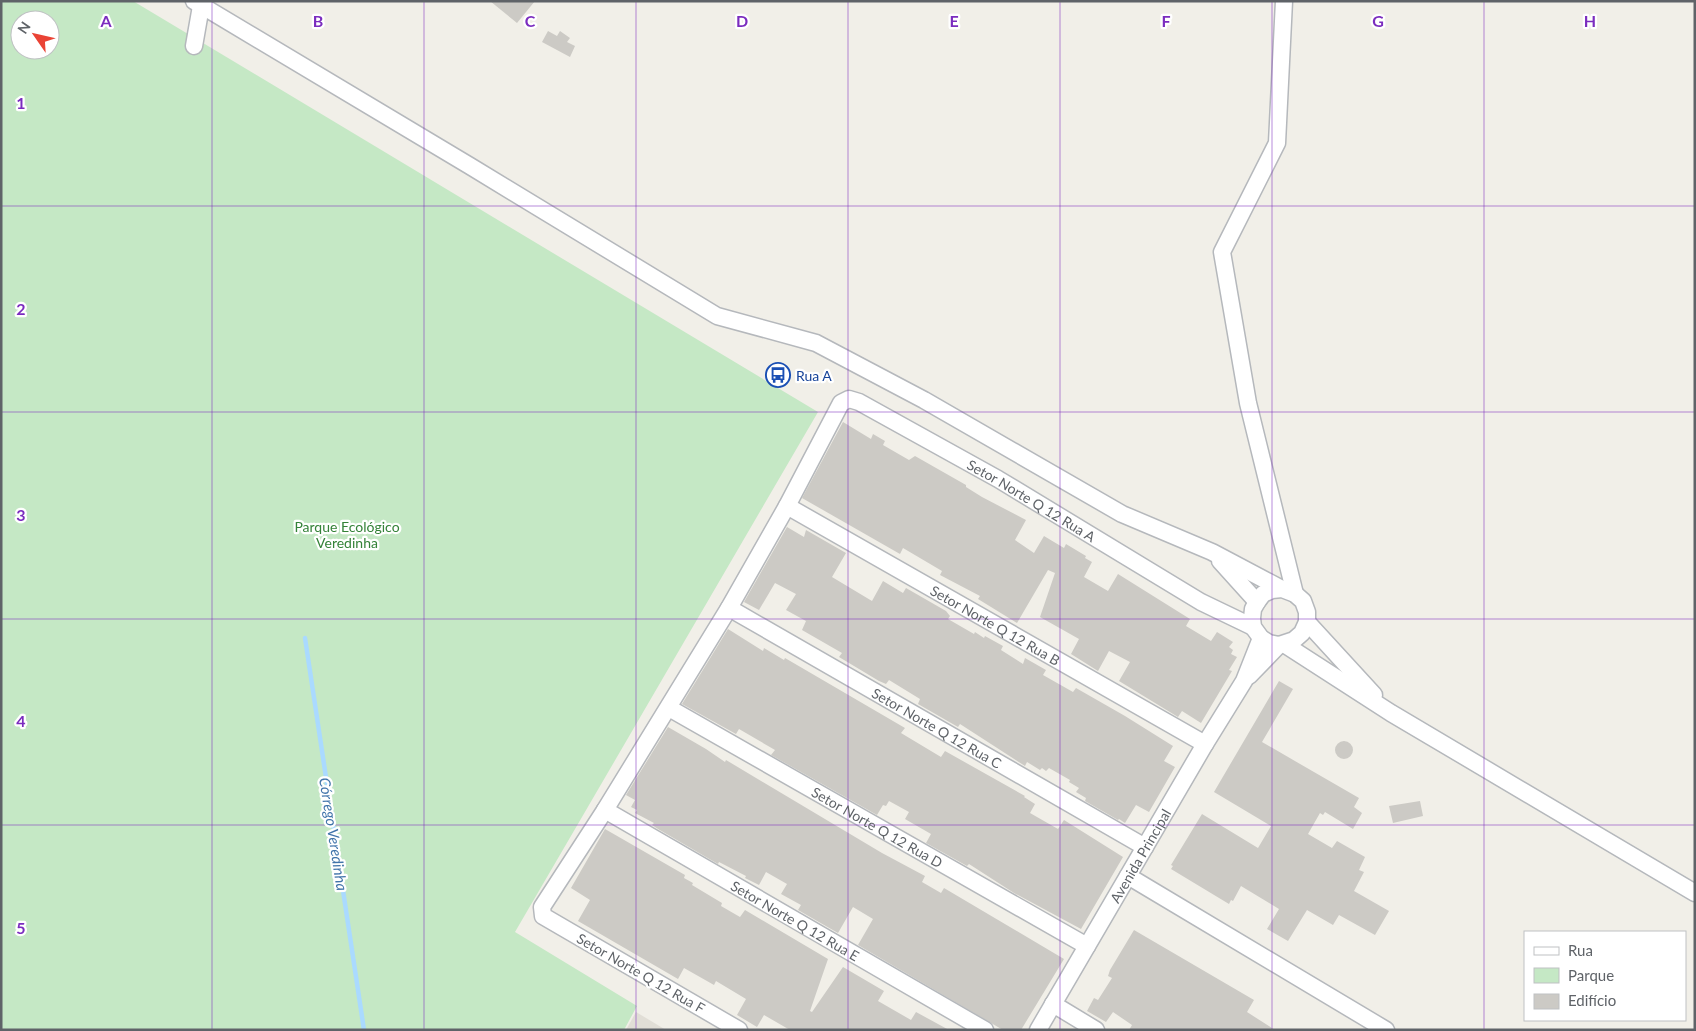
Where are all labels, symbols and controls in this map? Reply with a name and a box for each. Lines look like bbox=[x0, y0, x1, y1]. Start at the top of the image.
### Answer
north arrow bbox=[10, 10, 60, 60]
text: A bbox=[99, 11, 112, 30]
text: B bbox=[313, 11, 323, 30]
text: C bbox=[525, 11, 536, 30]
text: D bbox=[736, 11, 748, 30]
text: E bbox=[949, 11, 959, 30]
text: F bbox=[1161, 11, 1171, 30]
text: G bbox=[1372, 11, 1384, 30]
text: H bbox=[1584, 11, 1596, 30]
text: N bbox=[14, 18, 34, 37]
text: 1 bbox=[16, 93, 26, 112]
text: 2 bbox=[16, 299, 26, 318]
bus stop icon: Rua A bbox=[765, 362, 791, 388]
place label: Rua A bbox=[796, 367, 832, 384]
street label: Setor Norte Q 12 Rua A bbox=[965, 455, 1099, 545]
text: 3 bbox=[16, 505, 26, 524]
park label: Parque Ecológico Veredinha bbox=[294, 518, 400, 551]
street label: Setor Norte Q 12 Rua B bbox=[928, 581, 1063, 668]
street label: Setor Norte Q 12 Rua C bbox=[869, 684, 1005, 772]
text: 4 bbox=[16, 711, 26, 730]
water label: Córrego Veredinha bbox=[316, 776, 352, 892]
street label: Setor Norte Q 12 Rua D bbox=[809, 783, 946, 871]
street label: Avenida Principal bbox=[1106, 806, 1174, 906]
street label: Setor Norte Q 12 Rua E bbox=[728, 876, 863, 964]
text: 5 bbox=[16, 918, 26, 937]
street label: Setor Norte Q 12 Rua F bbox=[574, 929, 708, 1017]
legend bbox=[1524, 931, 1686, 1021]
text: Rua bbox=[1568, 941, 1593, 959]
text: Parque bbox=[1568, 966, 1614, 984]
text: Edifício bbox=[1568, 991, 1616, 1009]

